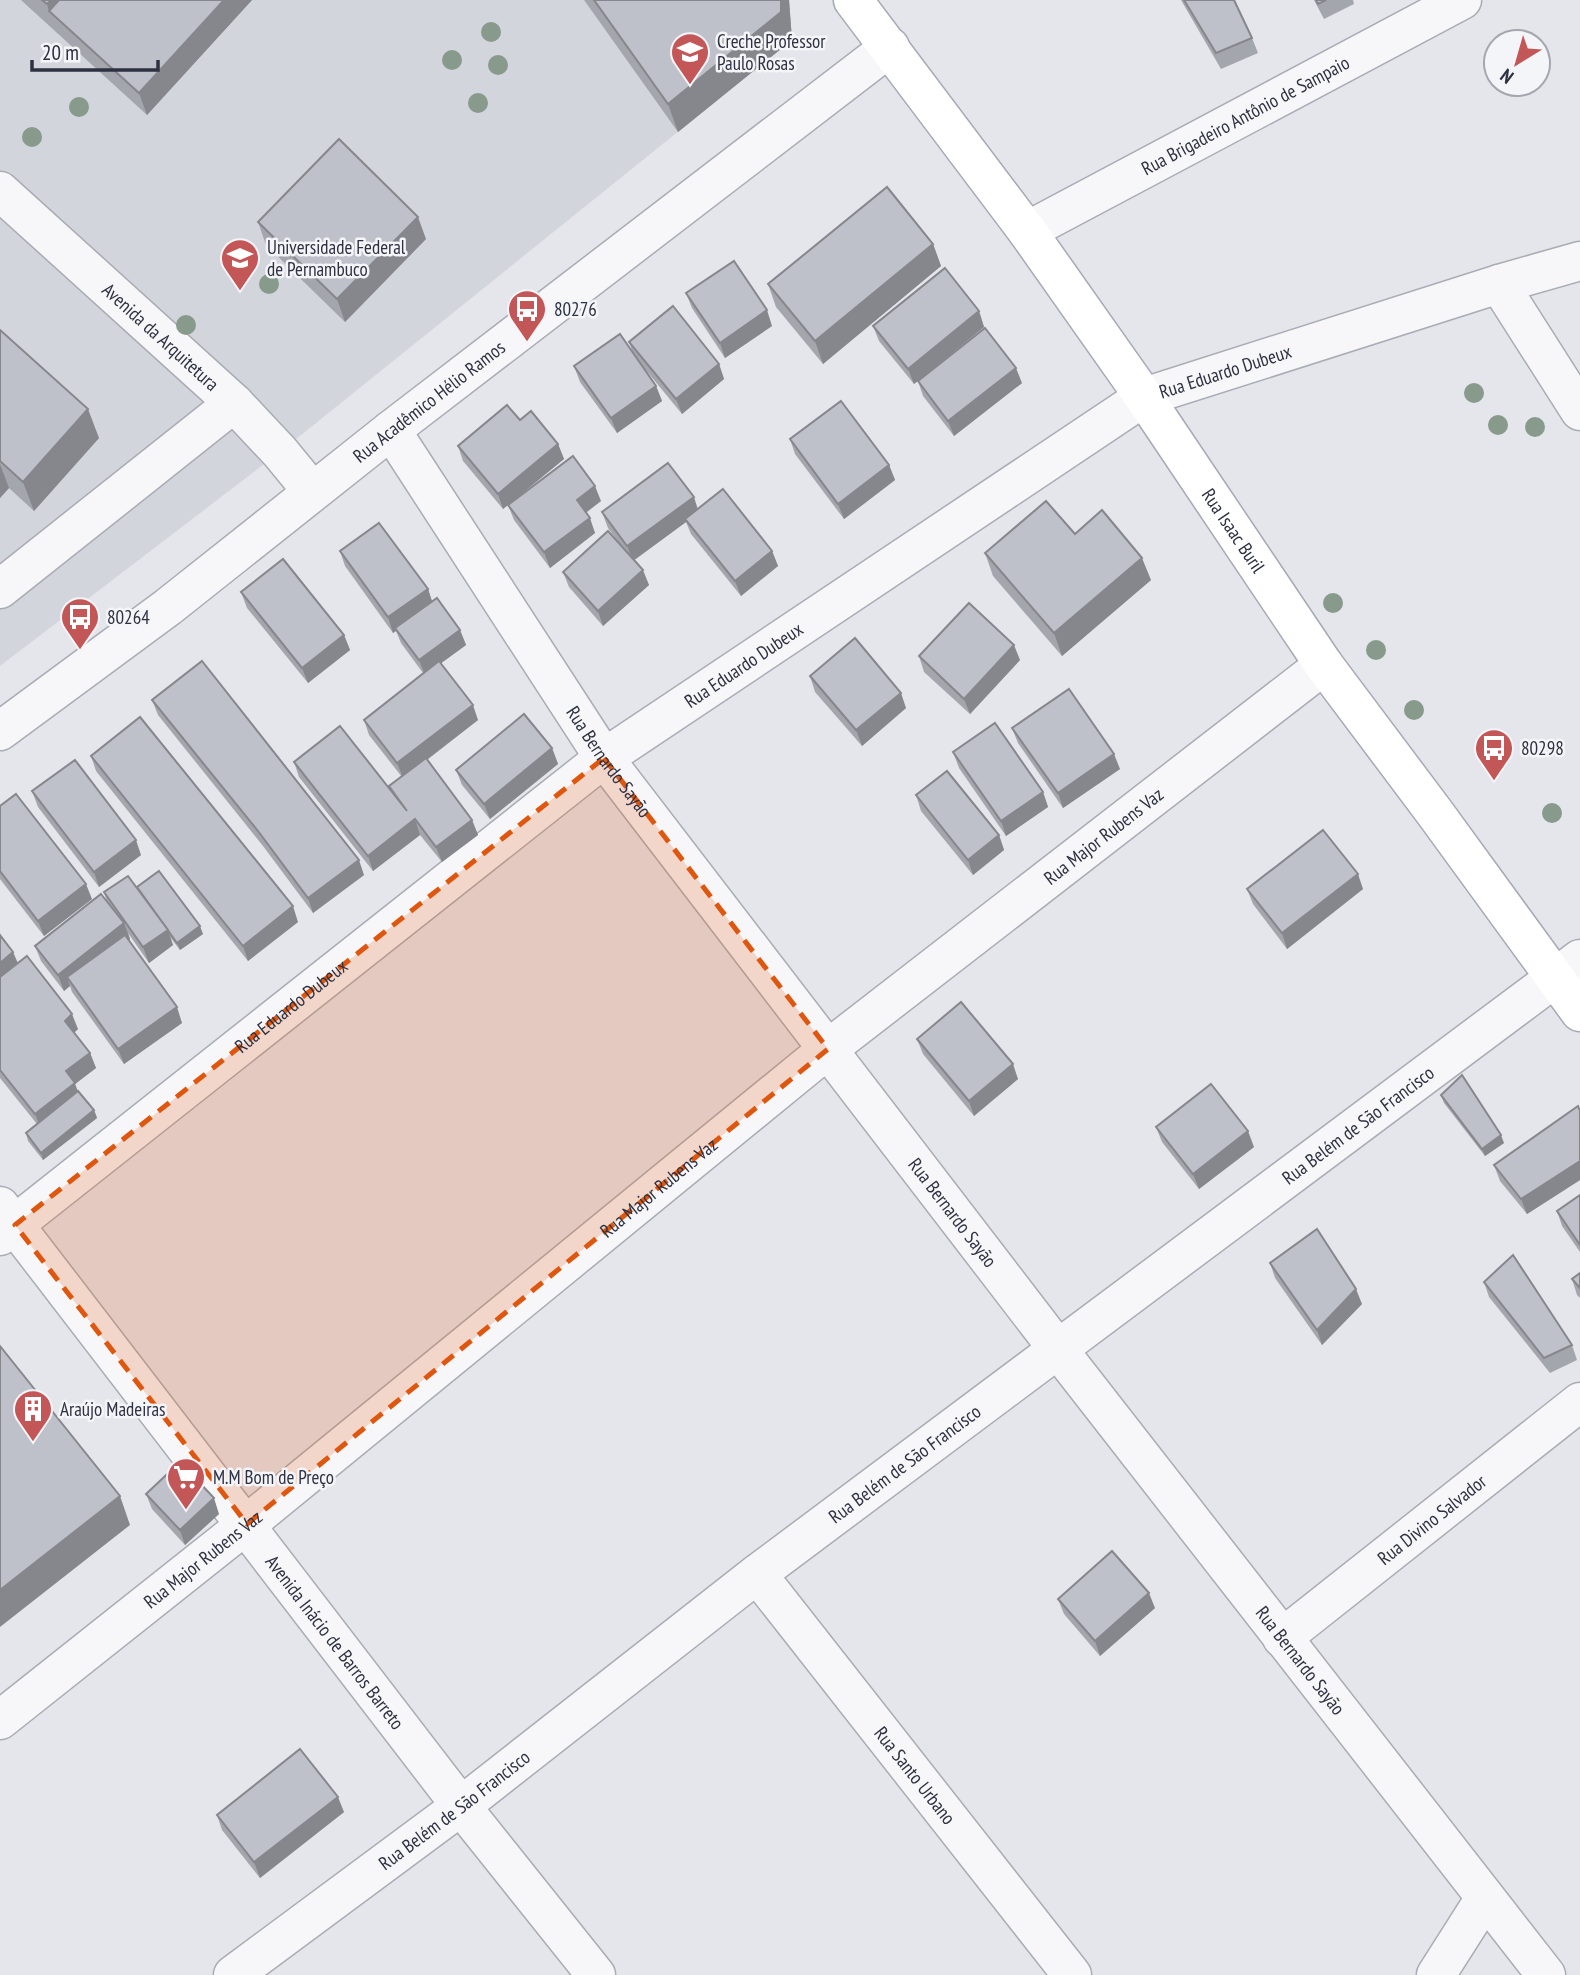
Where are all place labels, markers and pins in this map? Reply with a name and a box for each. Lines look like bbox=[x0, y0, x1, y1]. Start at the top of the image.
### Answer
place label: Creche Professor Paulo Rosas bbox=[717, 29, 826, 75]
school or university icon: Creche Professor Paulo Rosas bbox=[669, 31, 711, 86]
place label: Universidade Federal de Pernambuco bbox=[267, 235, 406, 281]
school or university icon: Universidade Federal de Pernambuco bbox=[219, 237, 261, 292]
bus stop icon: 80276 bbox=[506, 288, 548, 343]
place label: 80276 bbox=[554, 297, 597, 321]
bus stop icon: 80264 bbox=[59, 596, 101, 651]
place label: 80264 bbox=[107, 605, 150, 629]
bus stop icon: 80298 bbox=[1473, 727, 1515, 782]
place label: 80298 bbox=[1521, 736, 1564, 760]
building icon: Araújo Madeiras bbox=[12, 1388, 54, 1443]
place label: Araújo Madeiras bbox=[60, 1397, 166, 1421]
supermarket icon: M.M Bom de Preço bbox=[165, 1456, 207, 1511]
place label: M.M Bom de Preço bbox=[213, 1465, 334, 1489]

